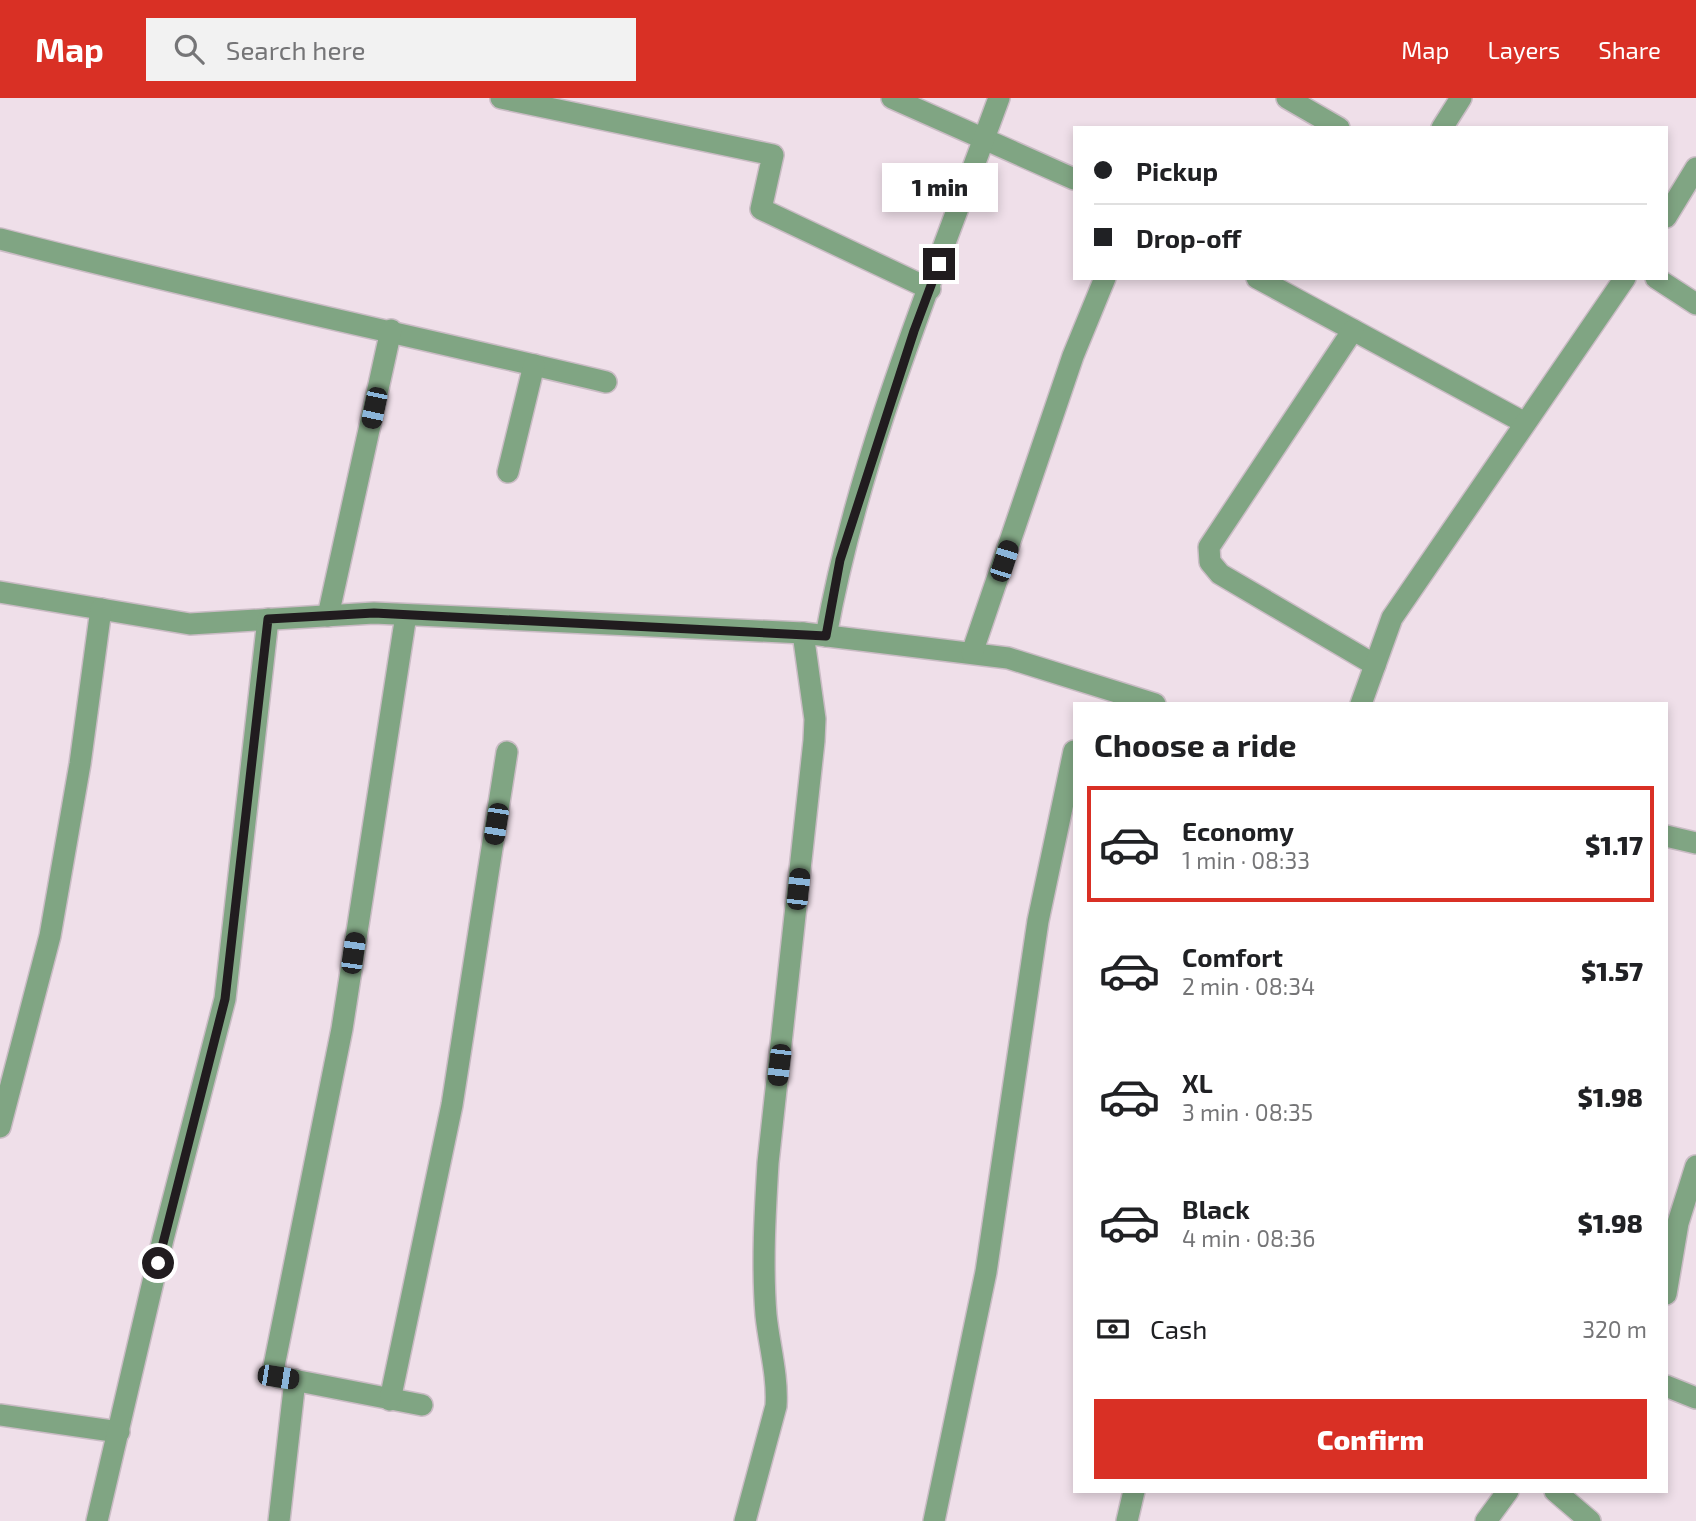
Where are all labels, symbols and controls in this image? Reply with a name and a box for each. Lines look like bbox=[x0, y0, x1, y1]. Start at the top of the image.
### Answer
search box bbox=[146, 18, 636, 81]
text: Map bbox=[35, 29, 104, 69]
icon: search bbox=[170, 30, 208, 68]
text: Search here bbox=[226, 34, 365, 65]
text: Map bbox=[1401, 35, 1449, 64]
text: Layers bbox=[1487, 35, 1560, 64]
text: Share bbox=[1598, 35, 1661, 64]
text: Pickup bbox=[1136, 155, 1218, 186]
callout: 1 min bbox=[881, 162, 997, 212]
text: 1 min bbox=[912, 173, 968, 201]
text: Drop-off bbox=[1136, 222, 1241, 253]
route end bbox=[923, 248, 955, 280]
car bbox=[360, 385, 389, 431]
car bbox=[988, 538, 1021, 584]
text: Choose a ride bbox=[1094, 725, 1297, 763]
car bbox=[483, 802, 510, 846]
icon: car bbox=[1098, 813, 1161, 876]
text: Economy bbox=[1182, 815, 1294, 846]
text: $1.17 bbox=[1585, 829, 1643, 860]
text: 1 min · 08:33 bbox=[1182, 846, 1310, 874]
car bbox=[786, 867, 811, 911]
car bbox=[340, 931, 367, 975]
icon: car bbox=[1098, 939, 1161, 1002]
text: Comfort bbox=[1182, 941, 1283, 972]
text: $1.57 bbox=[1581, 955, 1643, 986]
text: 2 min · 08:34 bbox=[1182, 972, 1315, 1000]
car bbox=[767, 1043, 792, 1087]
icon: car bbox=[1098, 1065, 1161, 1128]
text: XL bbox=[1182, 1067, 1213, 1098]
text: $1.98 bbox=[1577, 1081, 1643, 1112]
text: 3 min · 08:35 bbox=[1182, 1098, 1313, 1126]
icon: car bbox=[1098, 1191, 1161, 1254]
text: Black bbox=[1182, 1193, 1250, 1224]
text: $1.98 bbox=[1577, 1207, 1643, 1238]
text: 4 min · 08:36 bbox=[1182, 1224, 1315, 1252]
route start bbox=[142, 1247, 174, 1279]
icon: cash bbox=[1094, 1310, 1132, 1348]
text: Cash bbox=[1150, 1313, 1207, 1344]
text: 320 m bbox=[1582, 1315, 1647, 1343]
car bbox=[256, 1363, 301, 1391]
button: Confirm bbox=[1094, 1399, 1647, 1479]

